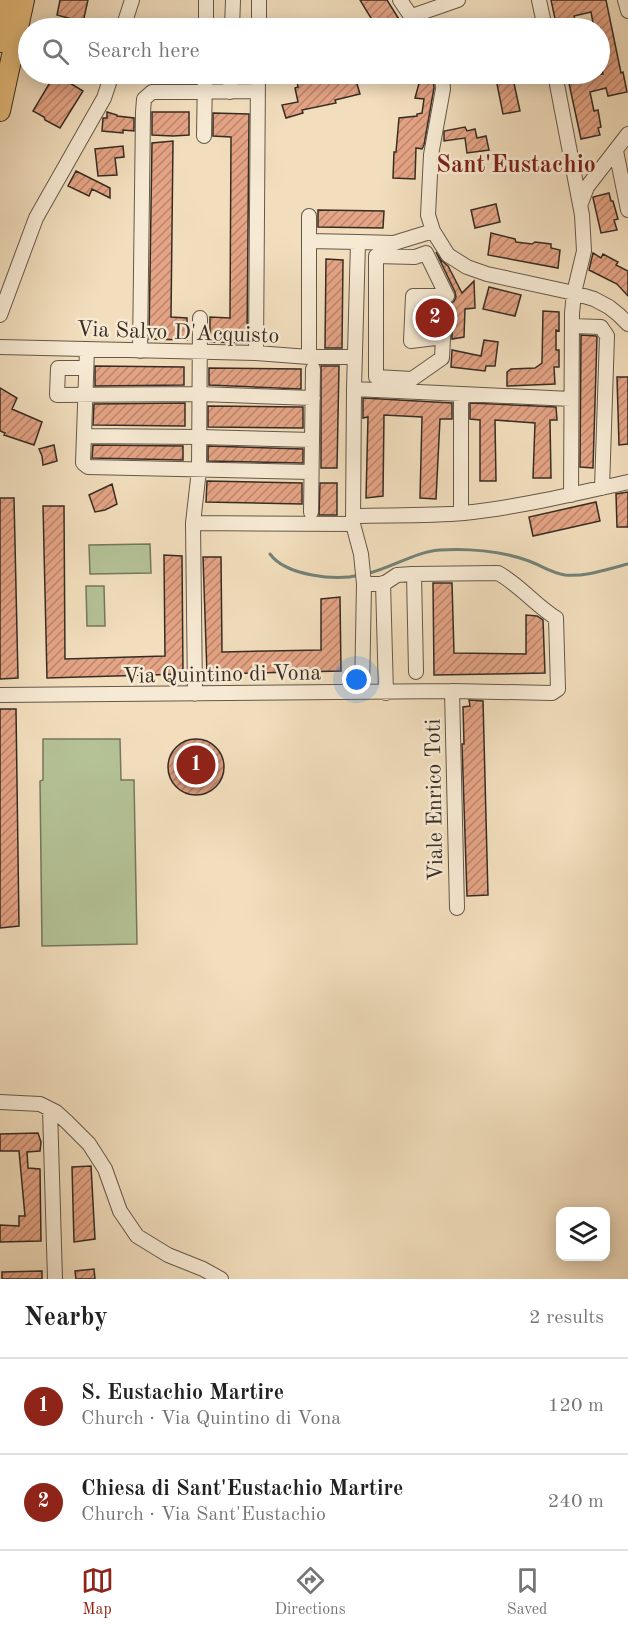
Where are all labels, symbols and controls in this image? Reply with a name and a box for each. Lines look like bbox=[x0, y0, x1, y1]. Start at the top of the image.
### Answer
search box bbox=[18, 18, 610, 84]
icon: search bbox=[39, 35, 72, 68]
text: Search here bbox=[87, 40, 200, 62]
district label: Sant'Eustachio bbox=[436, 154, 596, 178]
pin: 2 bbox=[416, 296, 454, 340]
street label: Via Salvo D'Acquisto bbox=[76, 318, 280, 348]
street label: Via Quintino di Vona bbox=[123, 662, 322, 688]
your location bbox=[342, 665, 371, 694]
street label: Viale Enrico Toti bbox=[423, 718, 447, 881]
pin: 1 bbox=[176, 742, 216, 788]
map controls bbox=[556, 1207, 610, 1261]
button: layers bbox=[556, 1207, 610, 1261]
text: Nearby bbox=[24, 1305, 108, 1331]
text: 2 results bbox=[529, 1308, 604, 1328]
text: S. Eustachio Martire bbox=[81, 1382, 284, 1404]
text: 1 bbox=[38, 1396, 49, 1416]
text: 120 m bbox=[548, 1396, 604, 1416]
text: Church · Via Quintino di Vona bbox=[81, 1409, 341, 1429]
text: Chiesa di Sant'Eustachio Martire bbox=[81, 1478, 403, 1500]
text: 2 bbox=[38, 1492, 49, 1512]
text: 240 m bbox=[548, 1492, 604, 1512]
text: Church · Via Sant'Eustachio bbox=[81, 1505, 326, 1525]
tab: Map bbox=[81, 1564, 114, 1620]
tab: Directions bbox=[275, 1564, 346, 1620]
tab: Saved bbox=[507, 1564, 547, 1620]

